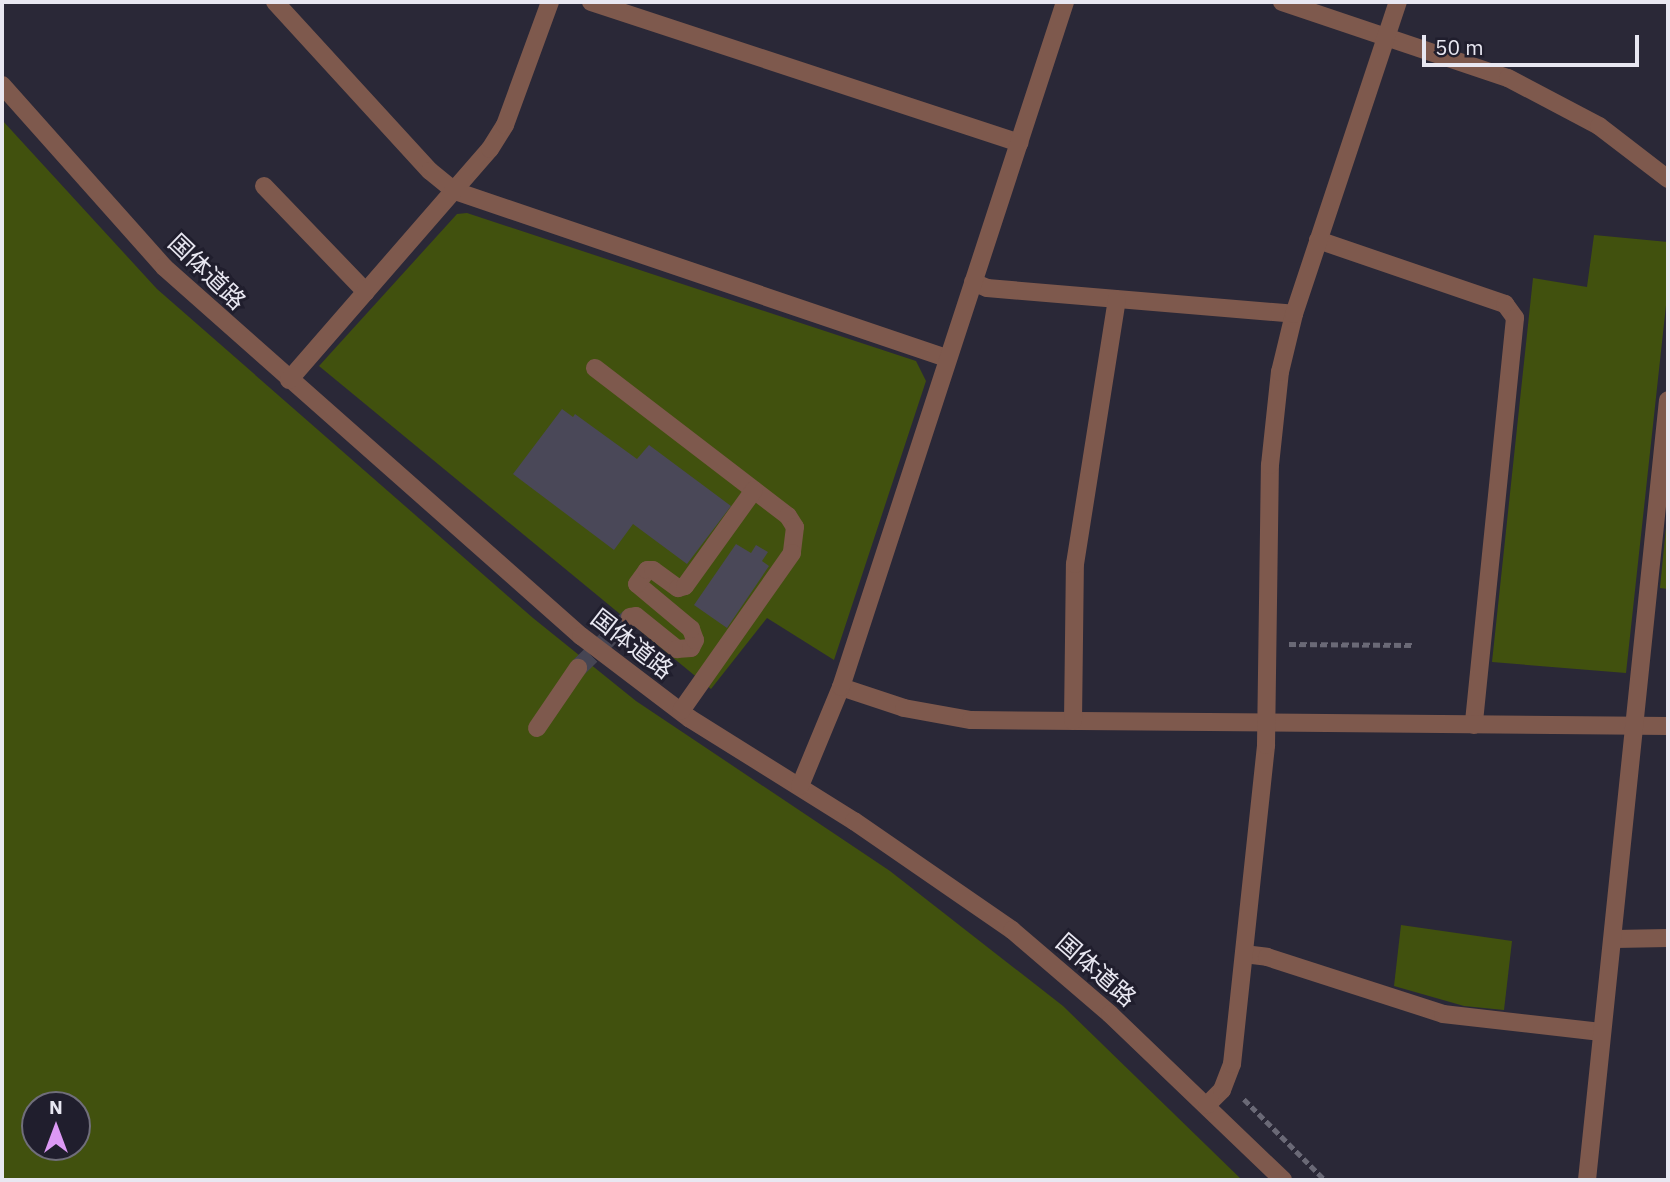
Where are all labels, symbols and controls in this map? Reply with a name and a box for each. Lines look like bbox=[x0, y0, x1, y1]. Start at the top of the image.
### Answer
scale bar bbox=[1425, 21, 1642, 65]
text: 50 m bbox=[1435, 33, 1484, 61]
street label: 国体道路 bbox=[162, 228, 252, 316]
street label: 国体道路 bbox=[585, 603, 679, 685]
street label: 国体道路 bbox=[1050, 928, 1142, 1012]
north arrow bbox=[21, 1091, 91, 1161]
text: N bbox=[49, 1095, 63, 1119]

